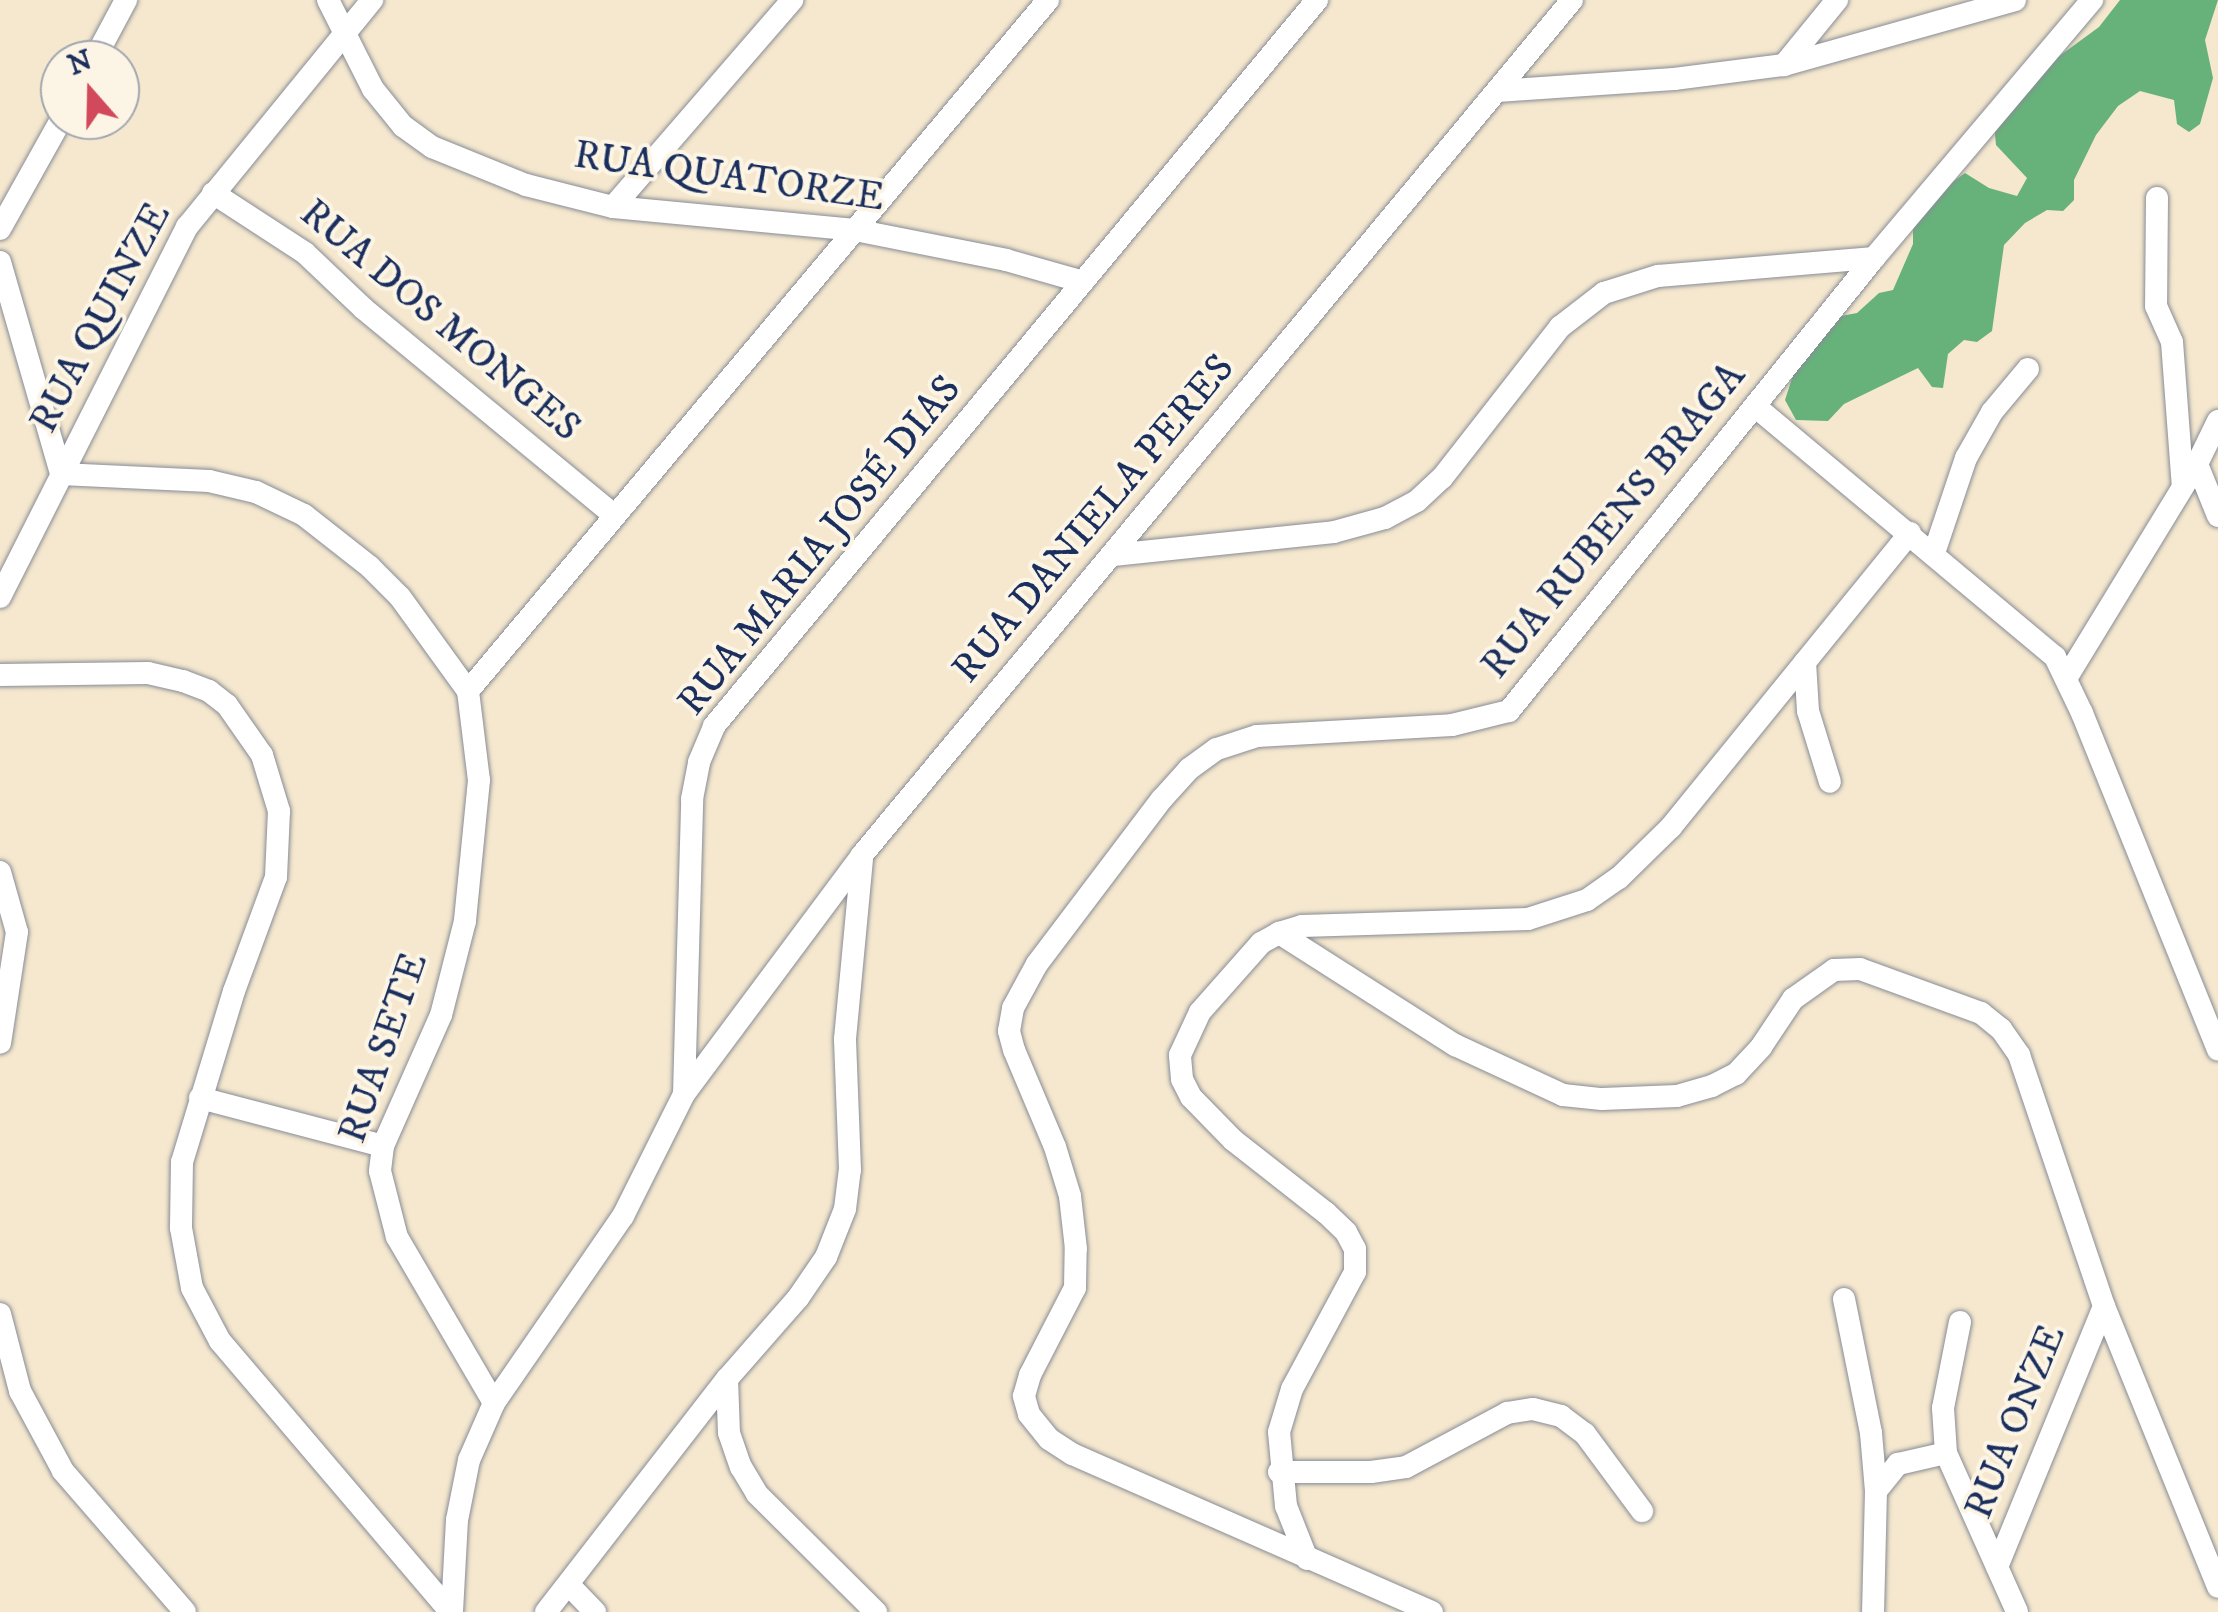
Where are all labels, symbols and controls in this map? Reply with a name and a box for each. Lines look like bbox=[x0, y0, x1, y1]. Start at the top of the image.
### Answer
north arrow bbox=[40, 40, 140, 140]
text: N bbox=[63, 43, 97, 84]
street label: RUA QUATORZE bbox=[571, 131, 887, 223]
street label: RUA DOS MONGES bbox=[290, 190, 590, 452]
street label: RUA QUINZE bbox=[20, 195, 182, 441]
street label: RUA DANIELA PERES bbox=[943, 345, 1245, 693]
street label: RUA RUBENS BRAGA bbox=[1472, 353, 1756, 689]
street label: RUA MARIA JOSÉ DIAS bbox=[668, 366, 972, 726]
street label: RUA SETE bbox=[329, 947, 439, 1149]
street label: RUA ONZE bbox=[1955, 1318, 2077, 1526]

